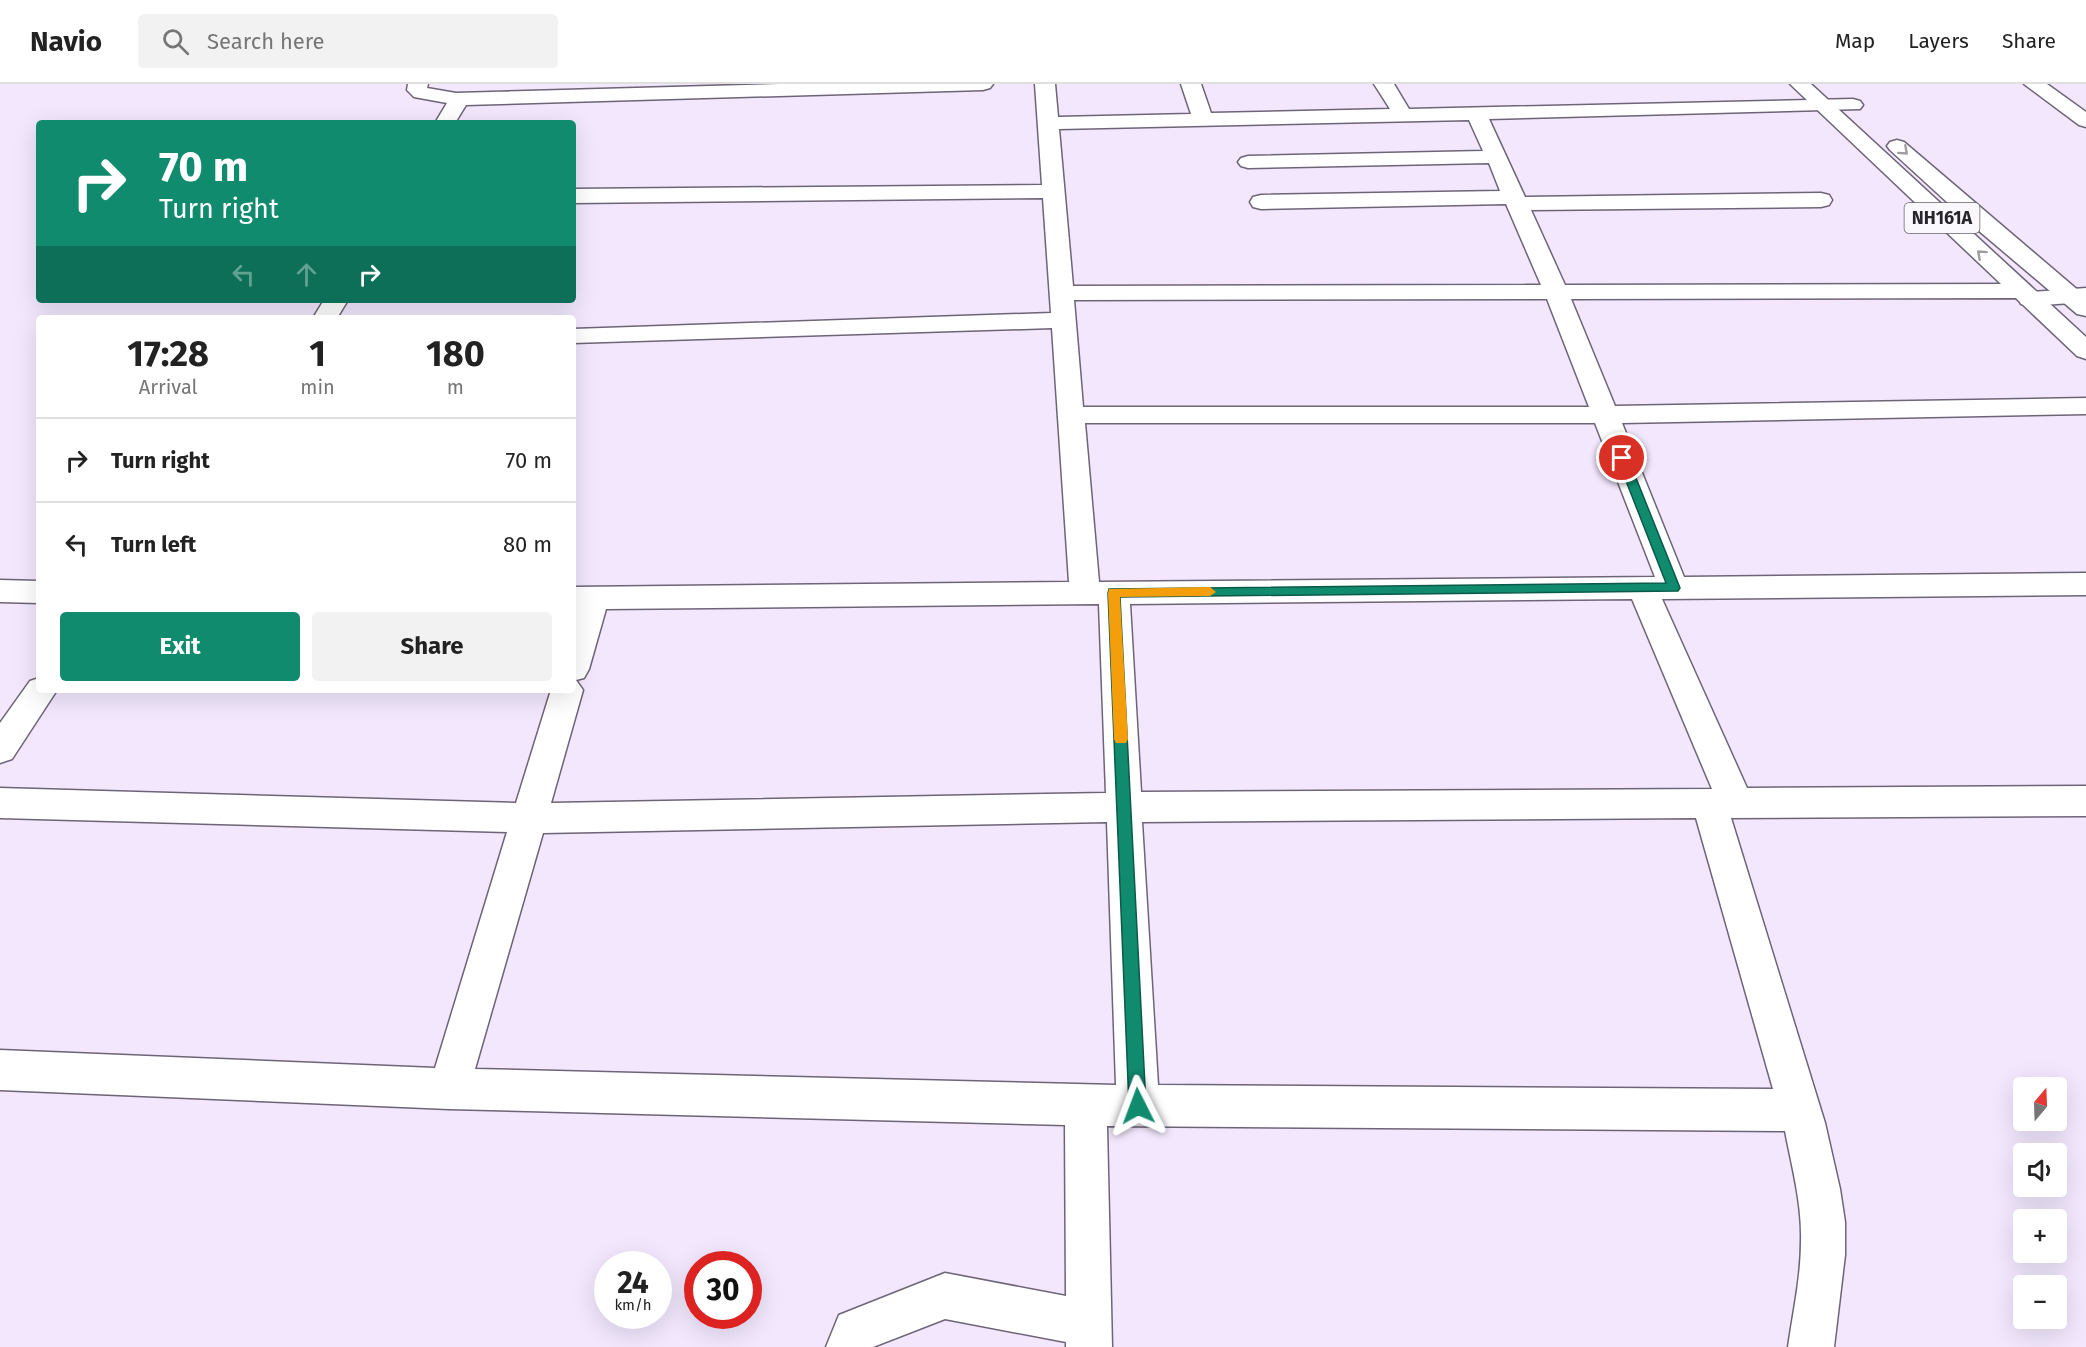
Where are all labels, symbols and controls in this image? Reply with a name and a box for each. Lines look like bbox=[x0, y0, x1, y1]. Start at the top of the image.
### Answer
search box bbox=[138, 14, 558, 68]
text: Navio bbox=[30, 25, 102, 58]
icon: search bbox=[159, 25, 192, 58]
text: Search here bbox=[207, 28, 325, 55]
text: Map bbox=[1835, 28, 1875, 54]
text: Layers bbox=[1908, 28, 1969, 54]
text: Share bbox=[2002, 28, 2056, 54]
text: 70 m bbox=[159, 142, 248, 192]
icon: right bbox=[60, 144, 138, 222]
one-way arrow bbox=[1897, 144, 1908, 155]
text: Turn right bbox=[159, 193, 279, 225]
road number: NH161A bbox=[1904, 203, 1980, 233]
one-way arrow bbox=[1977, 251, 1988, 262]
icon: left bbox=[227, 258, 260, 291]
icon: ahead bbox=[290, 258, 323, 291]
icon: right bbox=[353, 258, 386, 291]
text: 17:28 bbox=[127, 332, 209, 376]
text: 1 bbox=[309, 332, 326, 376]
text: 180 bbox=[426, 332, 485, 376]
text: Arrival bbox=[139, 375, 197, 399]
text: min bbox=[300, 375, 335, 399]
text: m bbox=[447, 375, 464, 399]
pin bbox=[1596, 432, 1647, 483]
icon: arrive bbox=[1605, 441, 1638, 474]
icon: right bbox=[60, 444, 93, 477]
text: Turn right bbox=[111, 447, 210, 474]
text: 70 m bbox=[506, 447, 552, 474]
icon: left bbox=[60, 528, 93, 561]
text: Turn left bbox=[111, 531, 196, 558]
text: 80 m bbox=[503, 531, 552, 558]
button: Exit bbox=[60, 612, 300, 681]
button: Share bbox=[312, 612, 552, 681]
position arrow bbox=[1106, 1074, 1170, 1138]
north arrow bbox=[2013, 1077, 2067, 1131]
map controls bbox=[2013, 1077, 2067, 1329]
button: sound bbox=[2013, 1143, 2067, 1197]
button: + bbox=[2013, 1209, 2067, 1263]
speed limit sign: 30 bbox=[684, 1251, 762, 1329]
text: 24 bbox=[617, 1265, 649, 1301]
button: − bbox=[2013, 1275, 2067, 1329]
text: km/h bbox=[614, 1296, 652, 1314]

